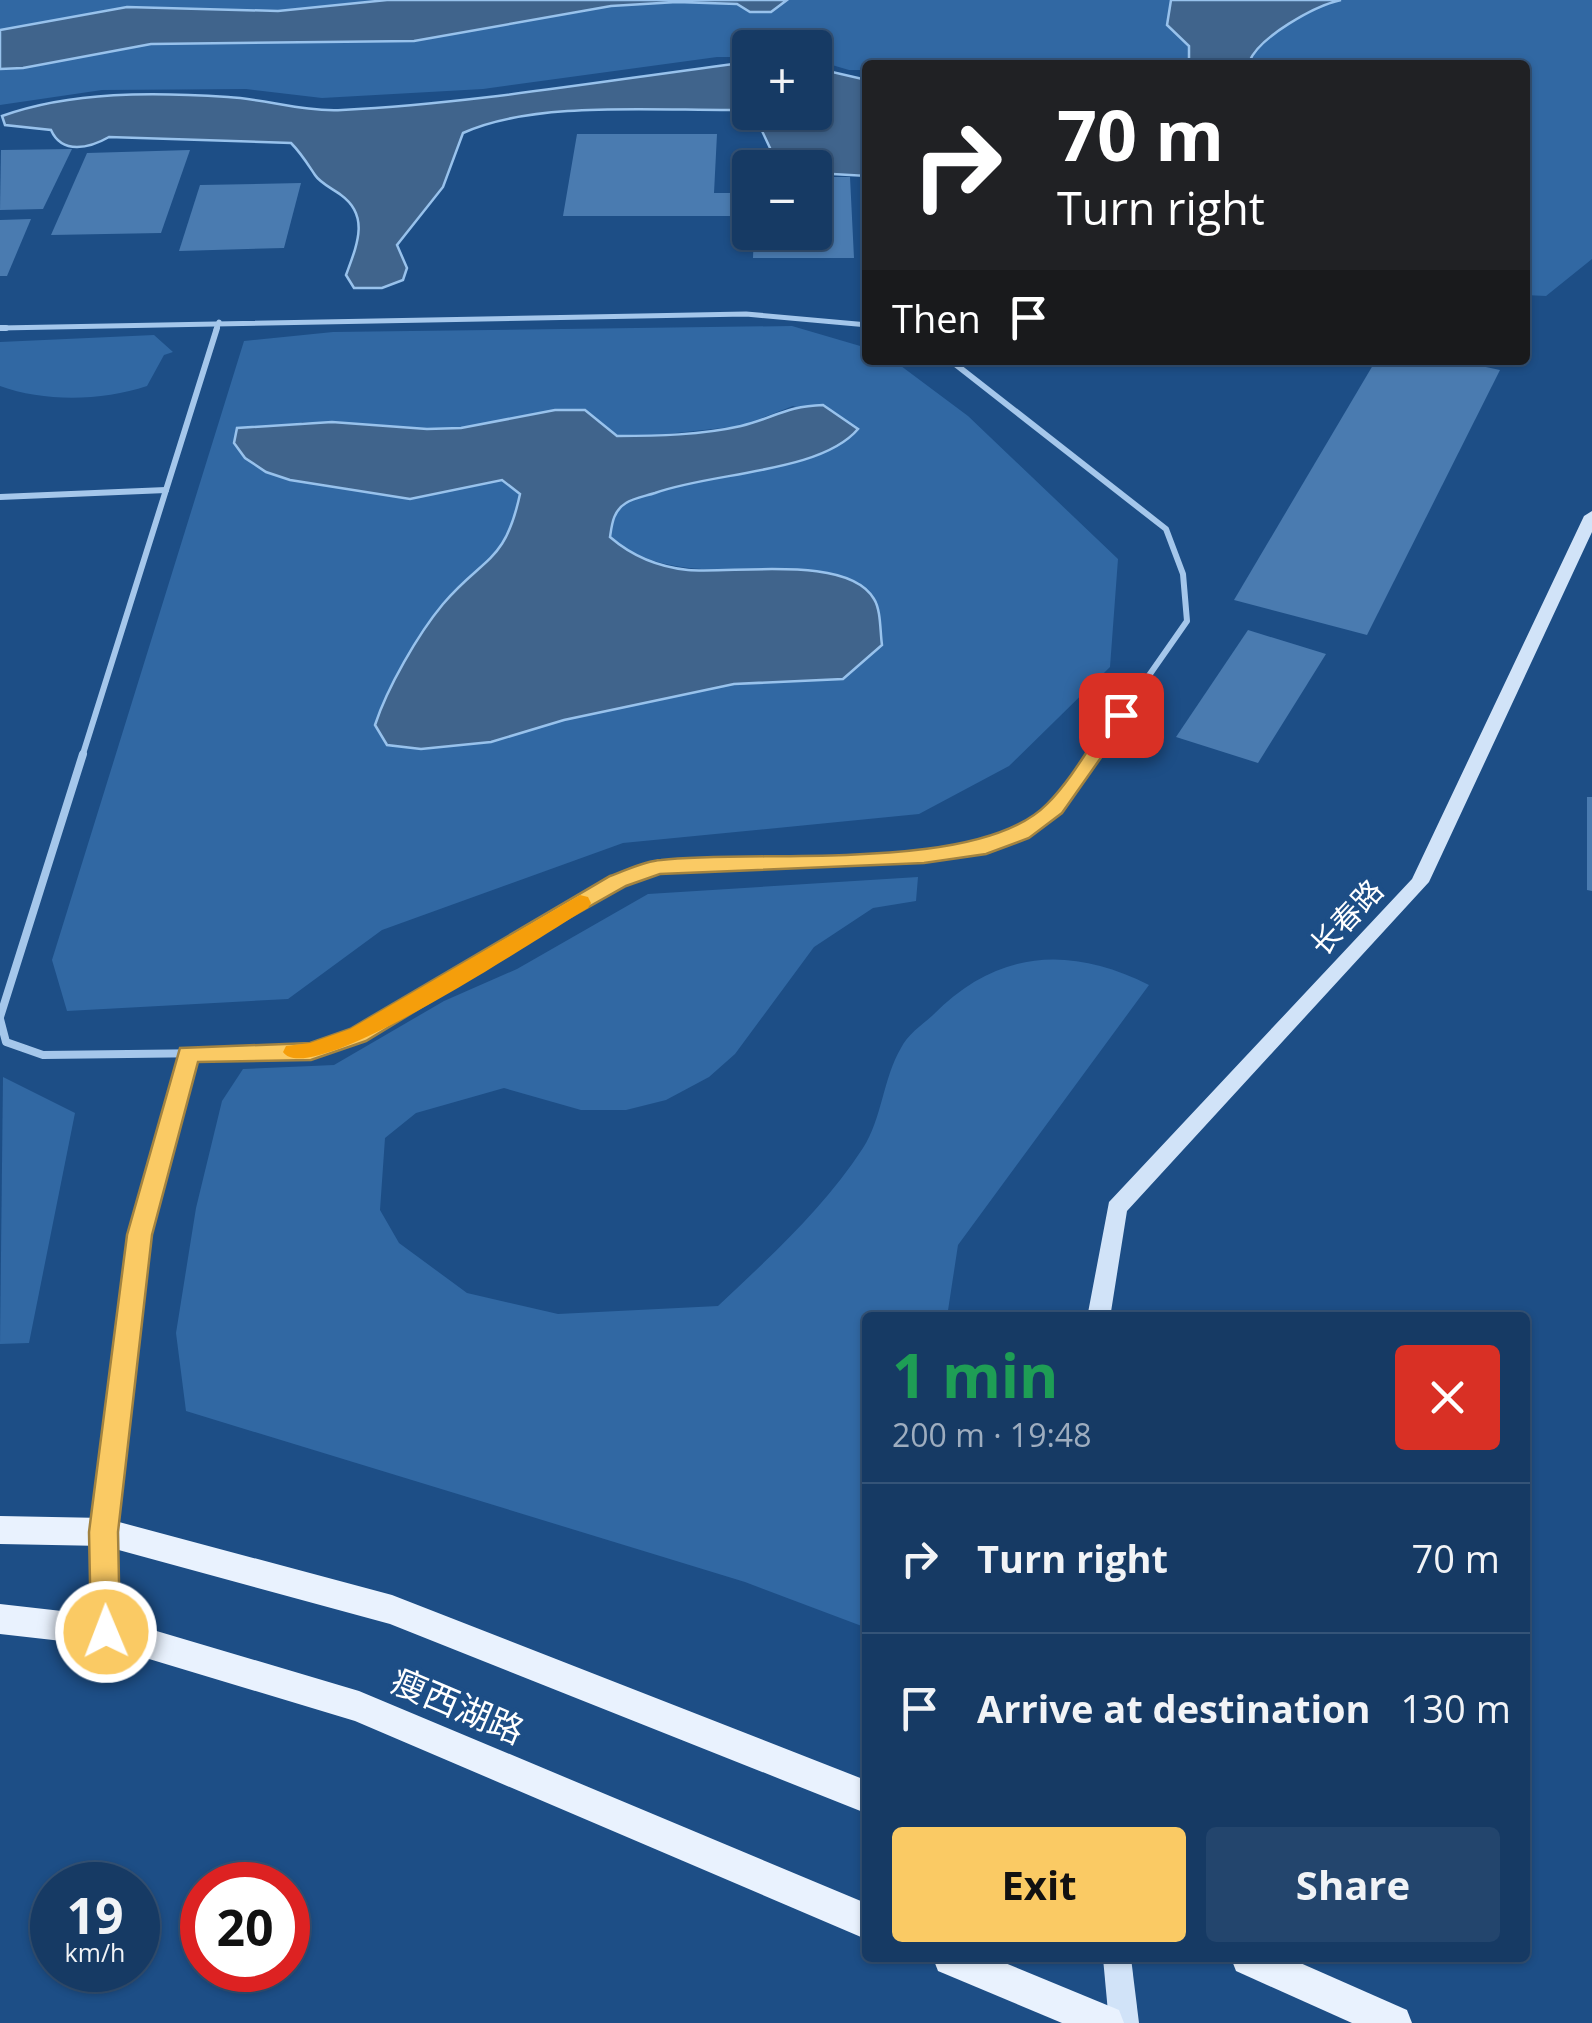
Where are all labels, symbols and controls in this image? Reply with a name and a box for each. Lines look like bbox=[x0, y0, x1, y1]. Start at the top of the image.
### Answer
map controls bbox=[732, 30, 832, 250]
button: + bbox=[732, 30, 832, 130]
text: 70 m bbox=[1057, 86, 1224, 182]
icon: right bbox=[892, 100, 1022, 230]
button: − bbox=[732, 150, 832, 250]
text: Turn right bbox=[1057, 177, 1265, 238]
icon: arrive bbox=[1001, 290, 1056, 345]
text: Then bbox=[892, 292, 981, 344]
pin bbox=[1079, 673, 1164, 758]
icon: arrive bbox=[1094, 688, 1149, 743]
street label: 长春路 bbox=[1300, 870, 1392, 964]
text: 1 min bbox=[892, 1334, 1059, 1416]
button: close bbox=[1395, 1345, 1500, 1450]
text: 200 m · 19:48 bbox=[892, 1413, 1091, 1456]
icon: right bbox=[892, 1531, 947, 1586]
text: Turn right bbox=[977, 1532, 1168, 1584]
text: 70 m bbox=[1411, 1532, 1500, 1584]
position arrow bbox=[54, 1580, 158, 1684]
street label: 瘦西湖路 bbox=[384, 1656, 532, 1754]
icon: arrive bbox=[892, 1681, 947, 1736]
text: Arrive at destination bbox=[977, 1682, 1371, 1734]
text: 130 m bbox=[1401, 1682, 1511, 1734]
button: Exit bbox=[892, 1827, 1186, 1942]
button: Share bbox=[1206, 1827, 1500, 1942]
speed limit sign: 20 bbox=[180, 1862, 310, 1992]
text: 19 bbox=[66, 1881, 124, 1949]
text: km/h bbox=[65, 1935, 125, 1969]

